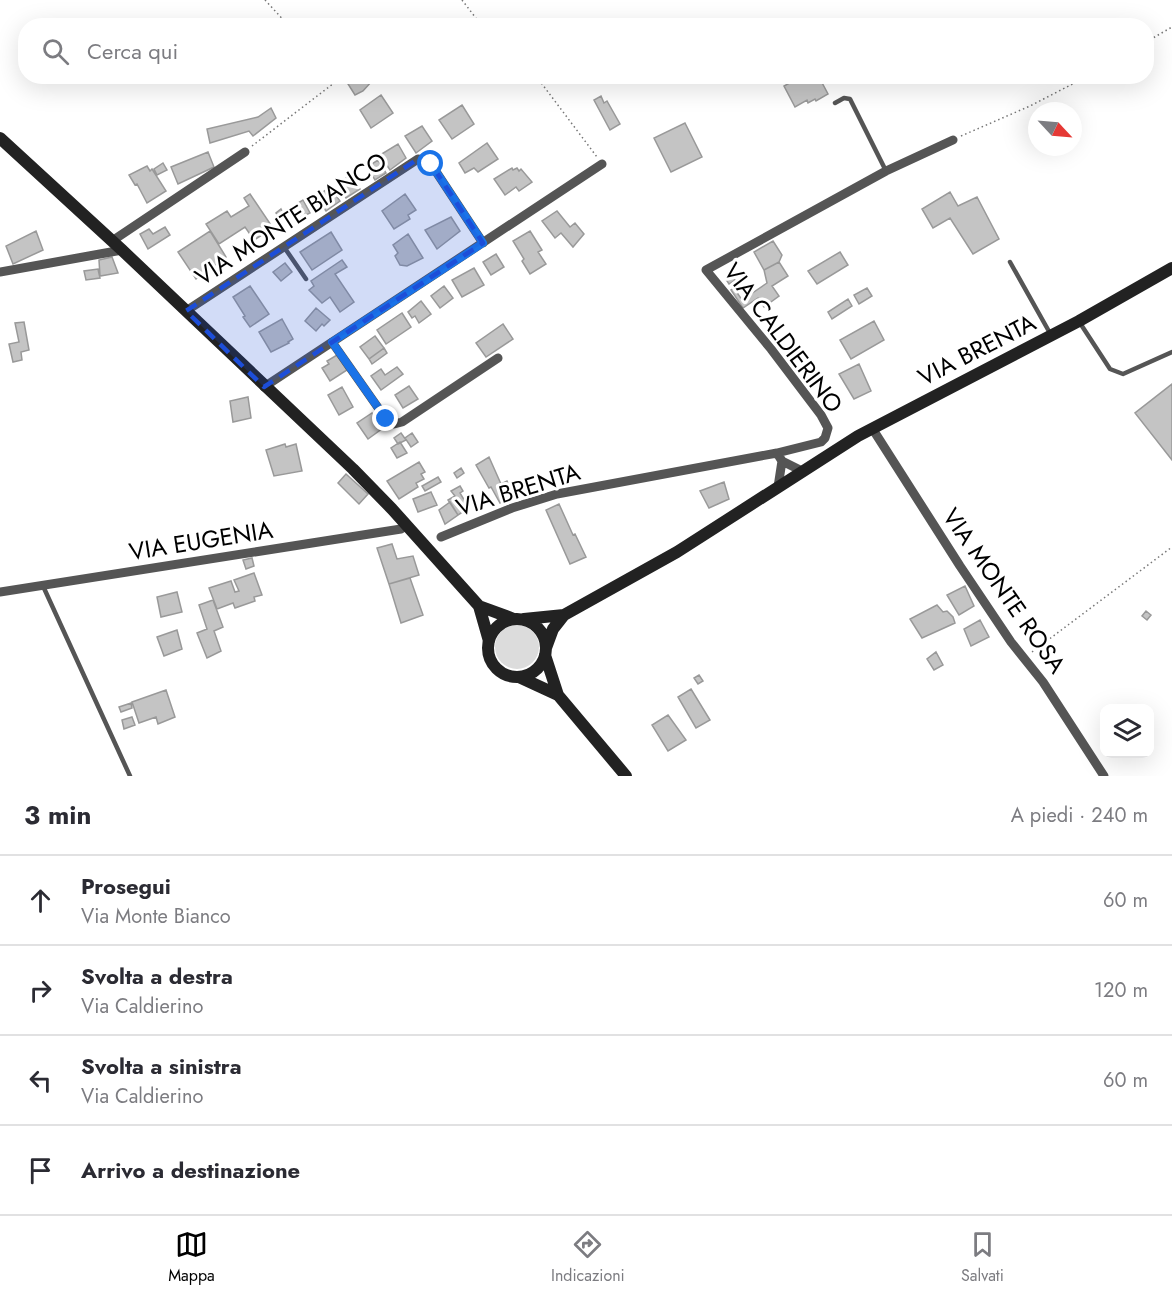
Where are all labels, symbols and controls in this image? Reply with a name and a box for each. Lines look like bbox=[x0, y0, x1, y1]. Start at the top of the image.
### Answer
search box bbox=[18, 18, 1154, 84]
icon: search bbox=[39, 35, 72, 68]
text: Cerca qui bbox=[87, 35, 178, 67]
north arrow bbox=[1028, 102, 1082, 156]
street label: VIA MONTE BIANCO bbox=[188, 143, 394, 294]
route start bbox=[417, 150, 443, 176]
street label: VIA CALDIERINO bbox=[715, 255, 851, 420]
street label: VIA BRENTA bbox=[912, 305, 1042, 394]
route end bbox=[372, 405, 398, 431]
street label: VIA BRENTA bbox=[452, 454, 584, 525]
street label: VIA MONTE ROSA bbox=[934, 501, 1075, 681]
street label: VIA EUGENIA bbox=[127, 512, 275, 569]
map controls bbox=[1100, 704, 1154, 758]
button: layers bbox=[1100, 704, 1154, 758]
text: 3 min bbox=[24, 796, 91, 834]
text: A piedi · 240 m bbox=[1011, 801, 1148, 830]
text: Prosegui bbox=[81, 870, 171, 902]
icon: ahead bbox=[24, 884, 57, 917]
text: 60 m bbox=[1103, 886, 1148, 915]
text: Via Monte Bianco bbox=[81, 902, 231, 931]
text: Svolta a destra bbox=[81, 960, 233, 992]
icon: right bbox=[24, 974, 57, 1007]
text: 120 m bbox=[1094, 976, 1148, 1005]
text: Via Caldierino bbox=[81, 992, 203, 1021]
text: Svolta a sinistra bbox=[81, 1050, 242, 1082]
icon: left bbox=[24, 1064, 57, 1097]
text: 60 m bbox=[1103, 1066, 1148, 1095]
text: Via Caldierino bbox=[81, 1082, 203, 1111]
icon: arrive bbox=[24, 1154, 57, 1187]
text: Arrivo a destinazione bbox=[81, 1154, 300, 1186]
tab: Mappa bbox=[168, 1228, 215, 1287]
tab: Indicazioni bbox=[551, 1228, 625, 1287]
tab: Salvati bbox=[961, 1228, 1004, 1287]

